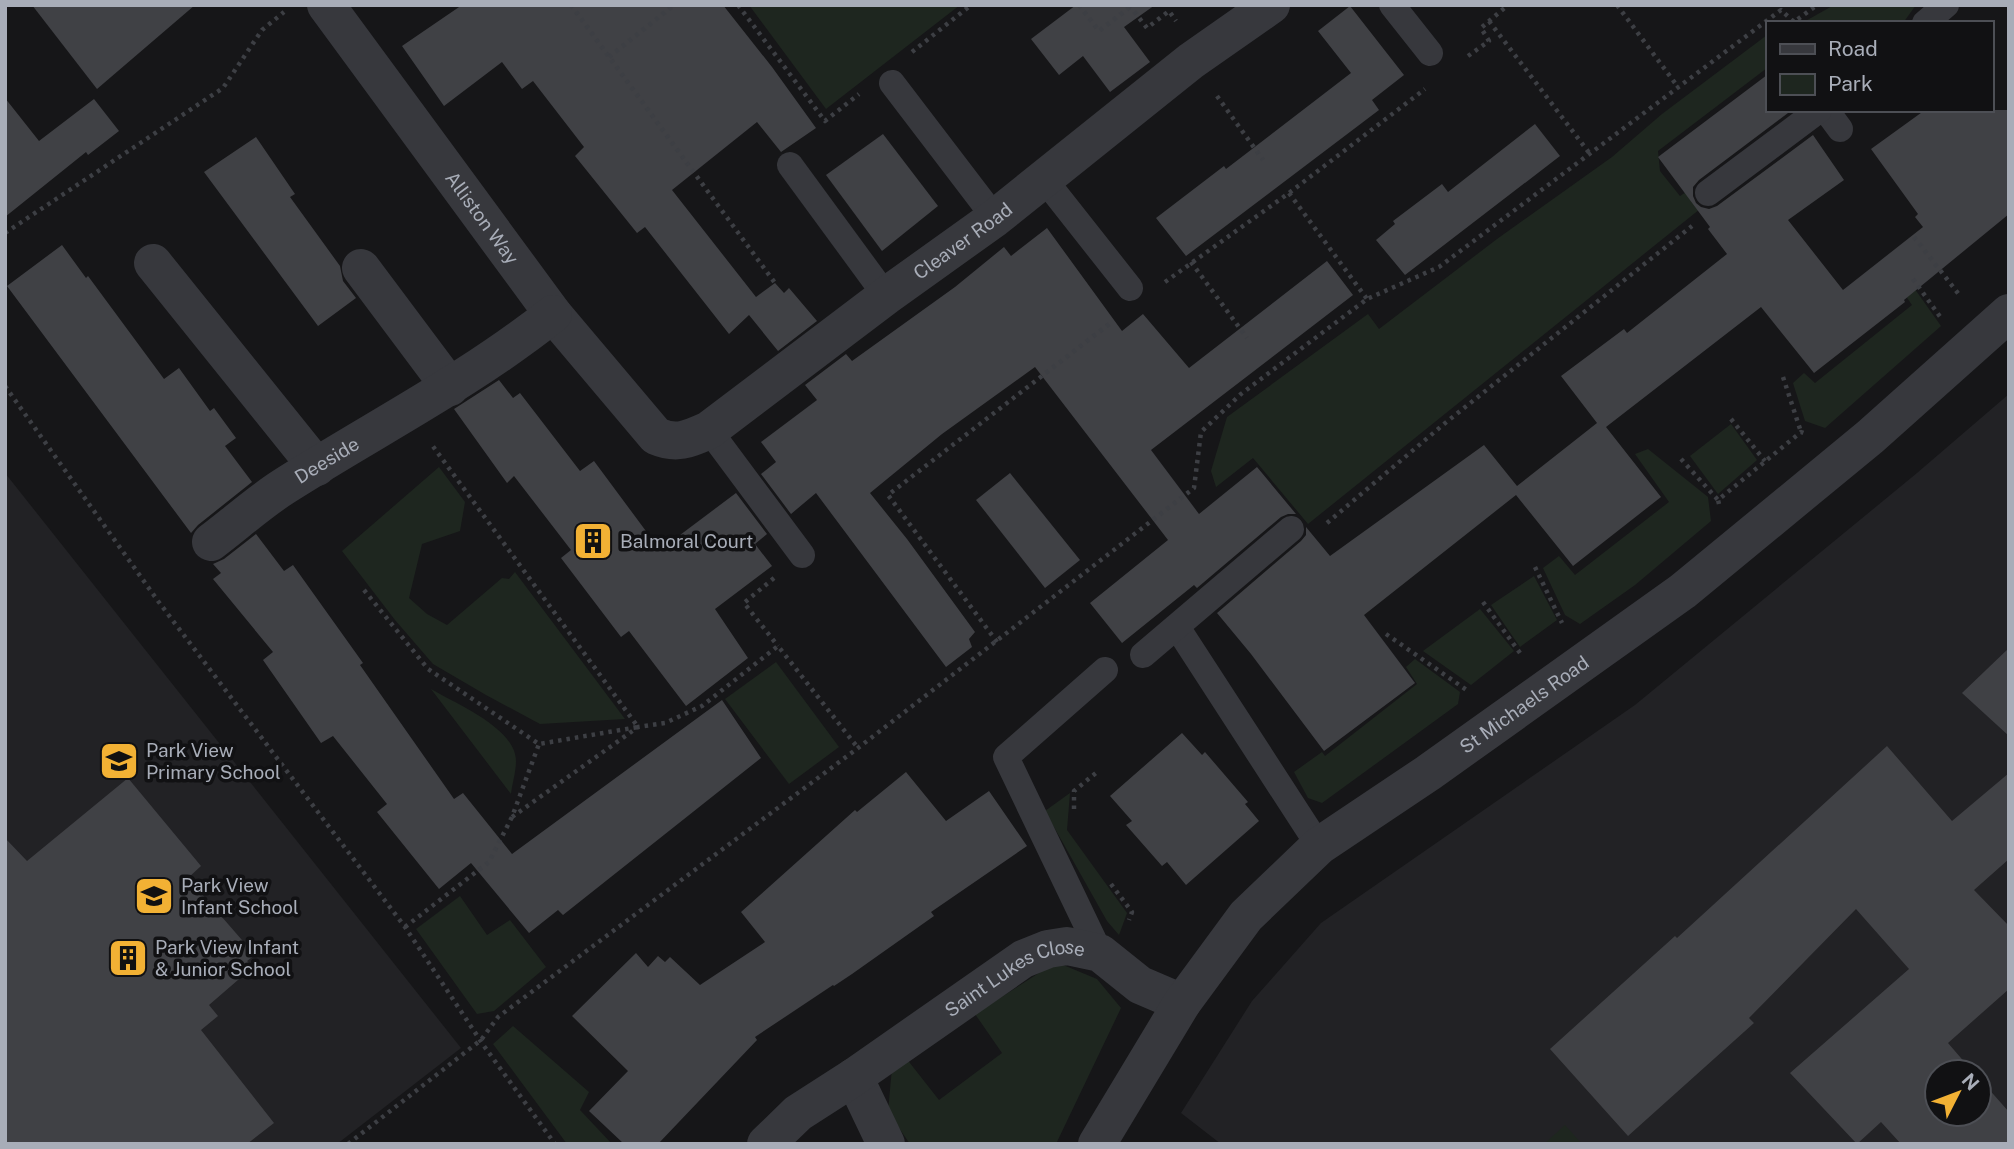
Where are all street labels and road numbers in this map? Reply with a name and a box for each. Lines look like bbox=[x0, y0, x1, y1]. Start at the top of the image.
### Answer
street label: Alliston Way bbox=[441, 167, 524, 268]
street label: Cleaver Road bbox=[909, 198, 1016, 284]
street label: Deeside bbox=[291, 432, 363, 488]
street label: St Michaels Road bbox=[1455, 651, 1593, 758]
street label: Saint Lukes Close bbox=[941, 935, 1087, 1021]

